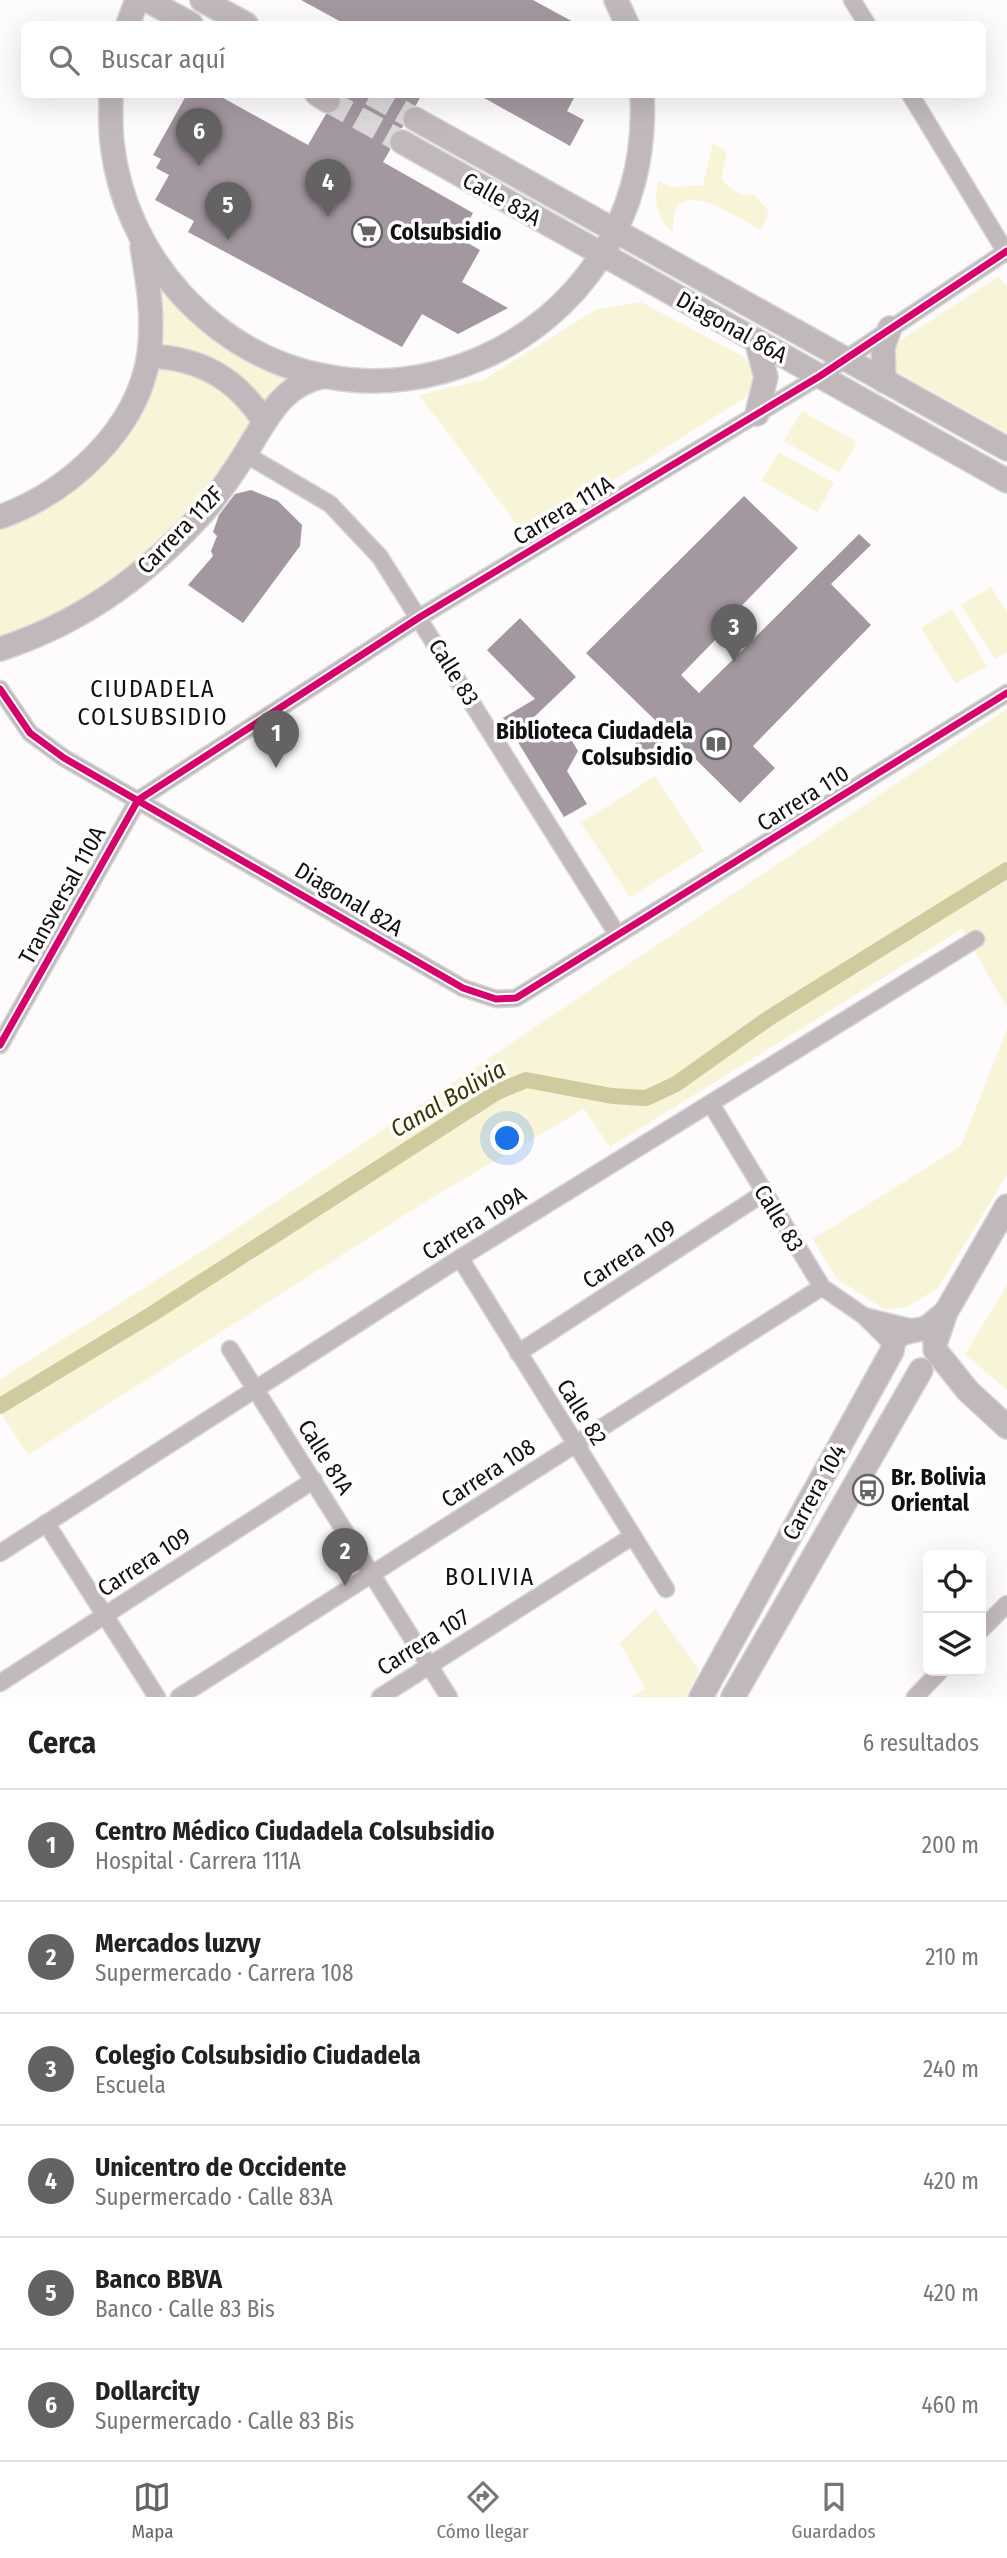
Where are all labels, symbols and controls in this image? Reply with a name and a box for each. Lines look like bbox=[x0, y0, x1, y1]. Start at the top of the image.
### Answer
search box bbox=[21, 21, 986, 98]
icon: search bbox=[45, 41, 83, 79]
text: Buscar aquí bbox=[101, 44, 226, 75]
pin: 6 bbox=[176, 108, 222, 166]
pin: 4 bbox=[305, 159, 351, 217]
street label: Calle 83A bbox=[458, 166, 546, 232]
pin: 5 bbox=[205, 182, 251, 240]
supermarket icon: Colsubsidio bbox=[350, 215, 384, 249]
place label: Colsubsidio bbox=[390, 218, 501, 246]
street label: Diagonal 86A bbox=[672, 285, 792, 369]
street label: Carrera 111A bbox=[508, 469, 618, 551]
street label: Carrera 112F bbox=[131, 480, 229, 580]
pin: 3 bbox=[711, 604, 757, 662]
street label: Calle 83 bbox=[423, 634, 485, 710]
district label: CIUDADELA COLSUBSIDIO bbox=[77, 675, 229, 731]
pin: 1 bbox=[253, 710, 299, 768]
place label: Biblioteca Ciudadela Colsubsidio bbox=[496, 717, 693, 771]
library icon: Biblioteca Ciudadela Colsubsidio bbox=[699, 727, 733, 761]
street label: Carrera 110 bbox=[752, 759, 854, 837]
street label: Transversal 110A bbox=[13, 821, 111, 969]
street label: Diagonal 82A bbox=[290, 856, 408, 942]
water label: Canal Bolivia bbox=[385, 1055, 511, 1143]
your location bbox=[490, 1121, 524, 1155]
street label: Calle 83 bbox=[748, 1179, 810, 1257]
street label: Carrera 109A bbox=[417, 1180, 531, 1266]
street label: Carrera 109 bbox=[577, 1214, 681, 1294]
street label: Calle 82 bbox=[551, 1374, 613, 1450]
street label: Calle 81A bbox=[292, 1414, 360, 1500]
street label: Carrera 108 bbox=[436, 1432, 540, 1514]
street label: Carrera 104 bbox=[776, 1439, 852, 1545]
place label: Br. Bolivia Oriental bbox=[891, 1463, 986, 1517]
bus stop icon: Br. Bolivia Oriental bbox=[851, 1473, 885, 1507]
street label: Carrera 109 bbox=[92, 1522, 196, 1602]
pin: 2 bbox=[322, 1528, 368, 1586]
map controls bbox=[923, 1550, 986, 1676]
button: locate bbox=[923, 1550, 986, 1613]
district label: BOLIVIA bbox=[445, 1563, 535, 1591]
street label: Carrera 107 bbox=[372, 1603, 474, 1681]
button: layers bbox=[923, 1613, 986, 1676]
text: Cerca bbox=[28, 1725, 96, 1761]
text: 6 resultados bbox=[863, 1729, 979, 1757]
text: Centro Médico Ciudadela Colsubsidio bbox=[95, 1816, 495, 1847]
text: 1 bbox=[46, 1831, 56, 1859]
text: 200 m bbox=[922, 1831, 979, 1859]
text: Hospital · Carrera 111A bbox=[95, 1847, 301, 1875]
text: Mercados luzvy bbox=[95, 1928, 261, 1959]
text: 2 bbox=[46, 1943, 56, 1971]
text: 210 m bbox=[925, 1943, 979, 1971]
text: Supermercado · Carrera 108 bbox=[95, 1959, 353, 1987]
text: Colegio Colsubsidio Ciudadela bbox=[95, 2040, 421, 2071]
text: 3 bbox=[46, 2055, 56, 2083]
text: 240 m bbox=[923, 2055, 979, 2083]
text: Escuela bbox=[95, 2071, 166, 2099]
text: Unicentro de Occidente bbox=[95, 2152, 346, 2183]
text: 4 bbox=[45, 2167, 57, 2195]
text: 420 m bbox=[923, 2167, 979, 2195]
text: Supermercado · Calle 83A bbox=[95, 2183, 333, 2211]
text: Banco BBVA bbox=[95, 2264, 222, 2295]
text: 5 bbox=[45, 2279, 57, 2307]
text: 420 m bbox=[923, 2279, 979, 2307]
text: Banco · Calle 83 Bis bbox=[95, 2295, 275, 2323]
text: Dollarcity bbox=[95, 2376, 200, 2407]
text: 6 bbox=[45, 2391, 57, 2419]
text: 460 m bbox=[921, 2391, 979, 2419]
text: Supermercado · Calle 83 Bis bbox=[95, 2407, 354, 2435]
tab: Mapa bbox=[131, 2478, 174, 2543]
tab: Cómo llegar bbox=[436, 2478, 529, 2543]
tab: Guardados bbox=[792, 2478, 876, 2543]

